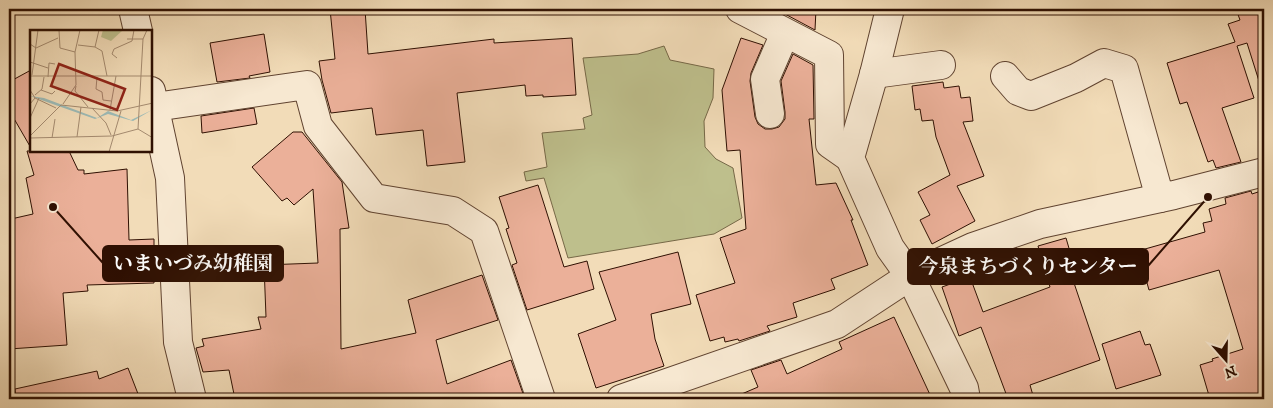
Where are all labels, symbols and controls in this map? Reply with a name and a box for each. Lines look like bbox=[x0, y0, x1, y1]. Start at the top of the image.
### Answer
inset map bbox=[30, 30, 152, 152]
callout: いまいづみ幼稚園 bbox=[103, 246, 283, 281]
callout: 今泉まちづくりセンター bbox=[908, 249, 1148, 284]
text: いまいづみ幼稚園 bbox=[113, 252, 273, 277]
text: 今泉まちづくりセンター bbox=[919, 255, 1138, 280]
north arrow bbox=[1200, 336, 1250, 386]
text: N bbox=[1221, 361, 1239, 382]

